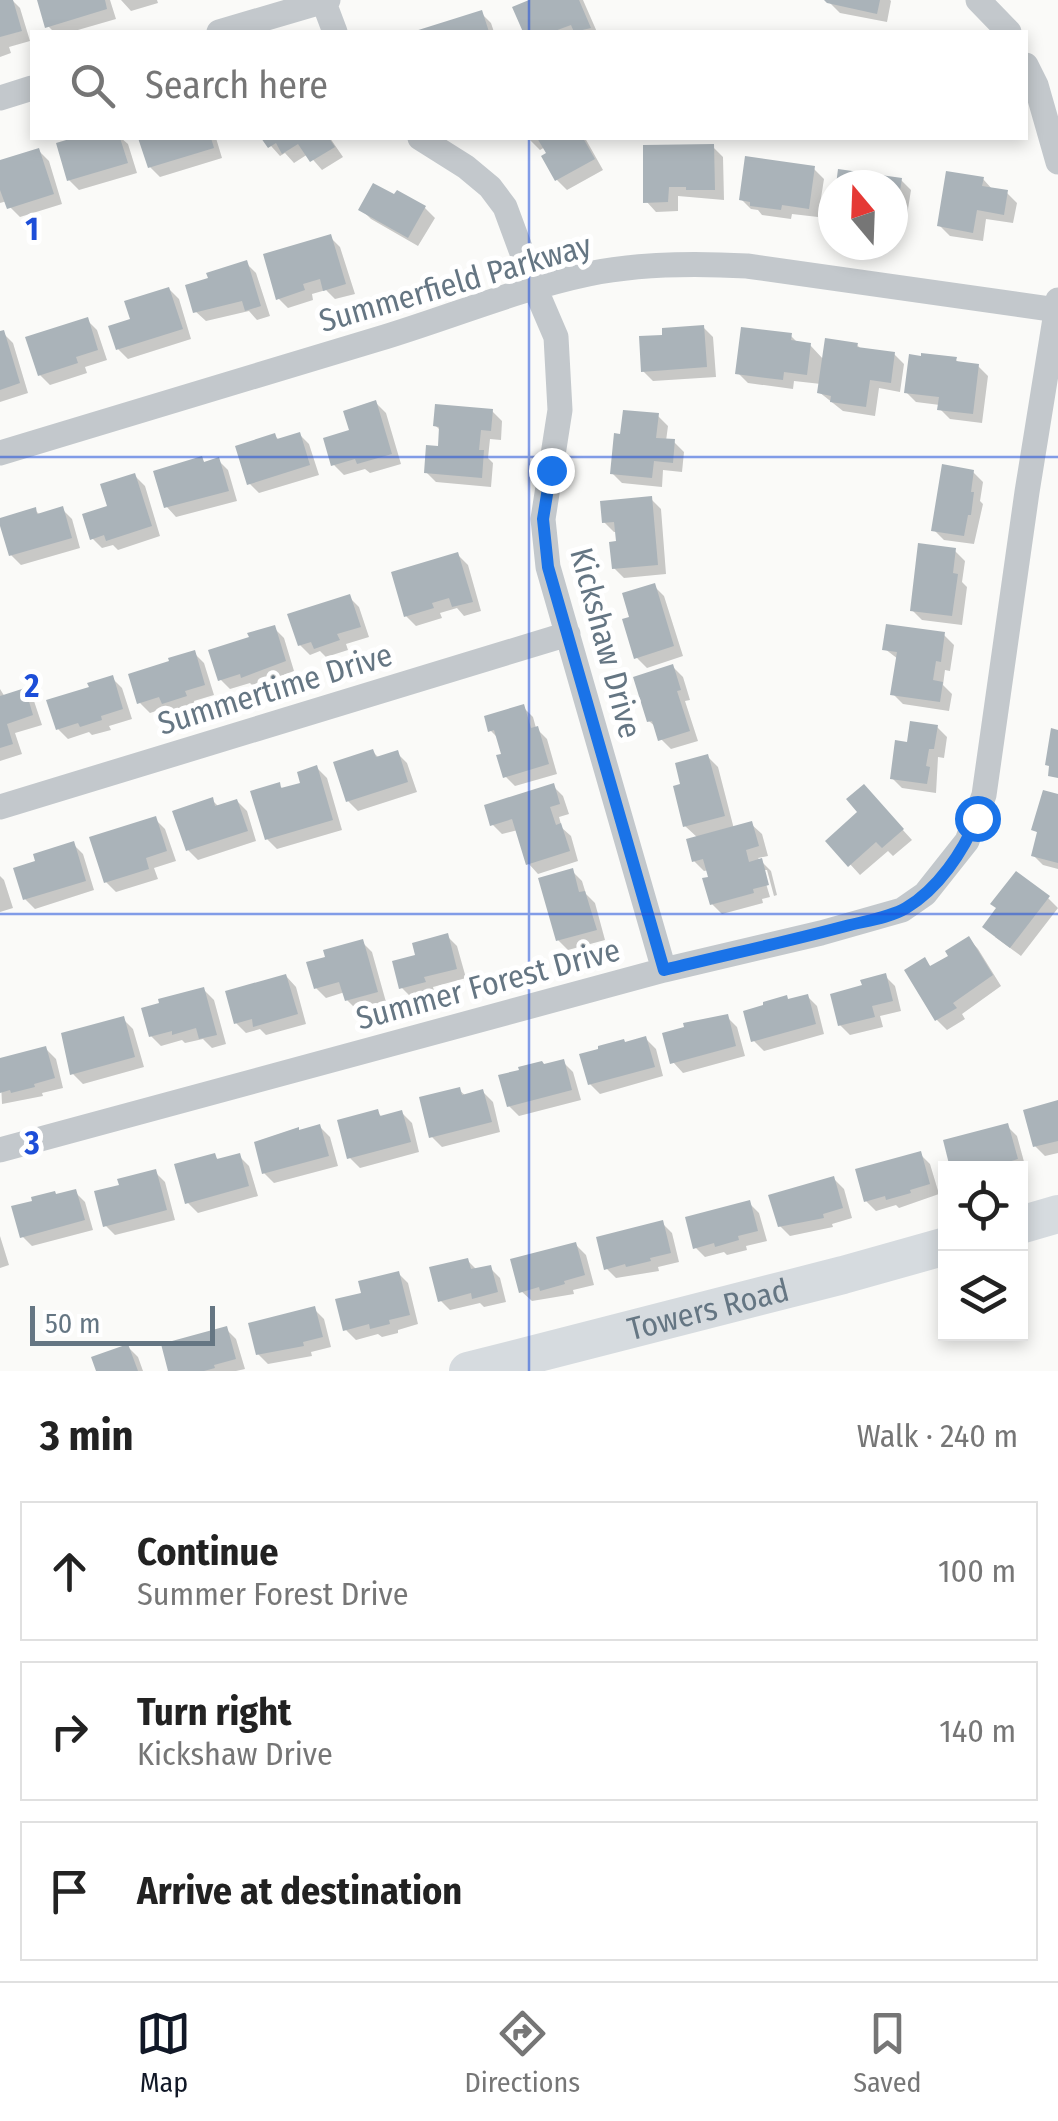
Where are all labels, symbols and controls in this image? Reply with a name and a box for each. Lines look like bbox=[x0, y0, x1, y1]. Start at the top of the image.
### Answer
search box bbox=[30, 30, 1028, 140]
icon: search bbox=[65, 58, 120, 113]
text: Search here bbox=[145, 62, 328, 108]
north arrow bbox=[818, 170, 908, 260]
text: 1 bbox=[25, 210, 39, 248]
street label: Summerfield Parkway bbox=[315, 226, 596, 340]
route end bbox=[529, 448, 575, 494]
street label: Kickshaw Drive bbox=[562, 544, 650, 742]
street label: Summertime Drive bbox=[153, 635, 397, 743]
text: 2 bbox=[24, 667, 40, 705]
route start bbox=[955, 796, 1001, 842]
street label: Summer Forest Drive bbox=[352, 931, 624, 1037]
text: 3 bbox=[23, 1124, 40, 1162]
map controls bbox=[938, 1161, 1028, 1341]
button: locate bbox=[938, 1161, 1028, 1251]
button: layers bbox=[938, 1251, 1028, 1341]
street label: Towers Road bbox=[624, 1271, 793, 1348]
scale bar bbox=[30, 1301, 215, 1346]
text: 50 m bbox=[45, 1307, 101, 1340]
text: 3 min bbox=[40, 1411, 134, 1461]
text: Walk · 240 m bbox=[857, 1417, 1018, 1455]
text: Continue bbox=[137, 1529, 278, 1575]
icon: ahead bbox=[42, 1544, 97, 1599]
text: 100 m bbox=[938, 1552, 1016, 1590]
text: Summer Forest Drive bbox=[137, 1575, 409, 1613]
text: Turn right bbox=[137, 1689, 291, 1735]
icon: right bbox=[42, 1704, 97, 1759]
text: 140 m bbox=[939, 1712, 1016, 1750]
text: Kickshaw Drive bbox=[137, 1735, 333, 1773]
icon: arrive bbox=[42, 1864, 97, 1919]
text: Arrive at destination bbox=[137, 1868, 462, 1914]
tab: Map bbox=[136, 2006, 191, 2099]
tab: Directions bbox=[464, 2006, 580, 2099]
tab: Saved bbox=[853, 2006, 922, 2099]

